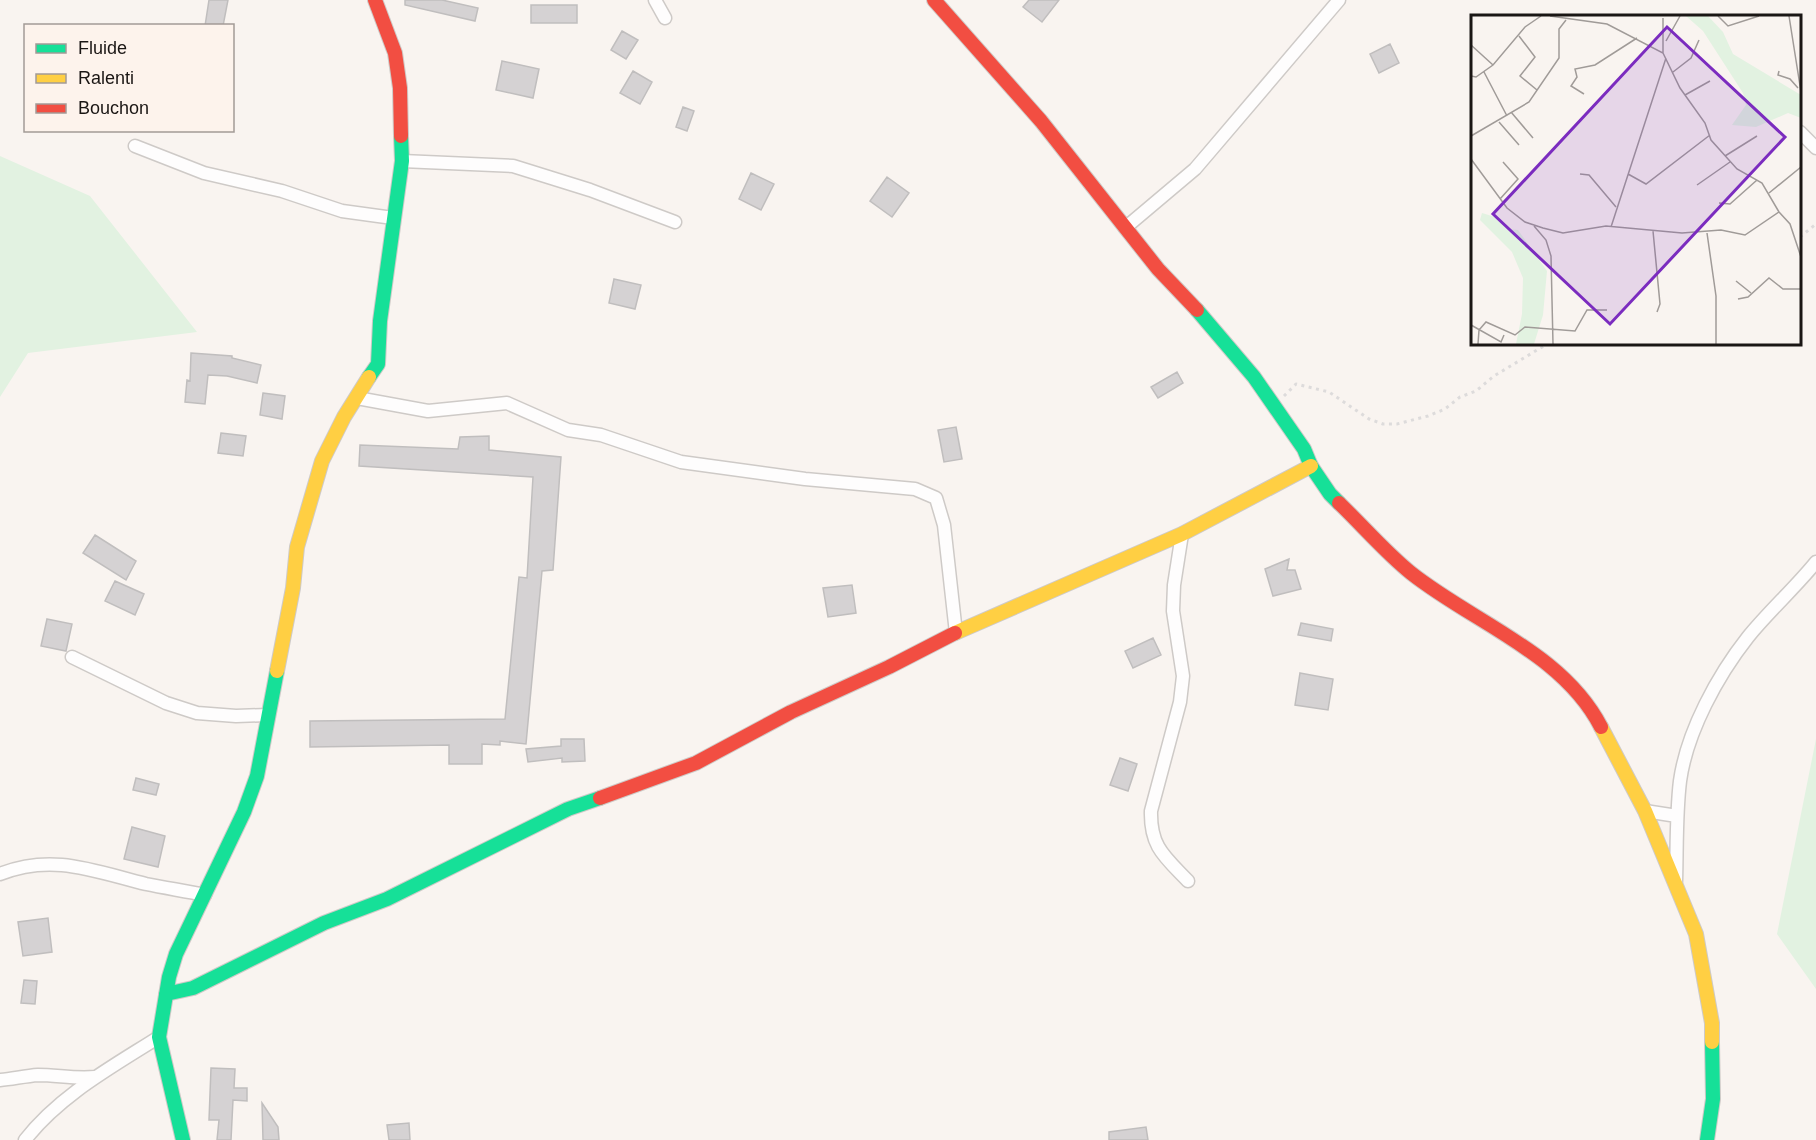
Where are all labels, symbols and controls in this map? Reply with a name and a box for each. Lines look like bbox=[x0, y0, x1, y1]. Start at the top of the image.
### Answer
inset map bbox=[1471, 15, 1801, 345]
legend bbox=[24, 24, 234, 132]
text: Fluide bbox=[78, 38, 127, 58]
text: Ralenti bbox=[78, 68, 134, 88]
text: Bouchon bbox=[78, 98, 149, 118]

